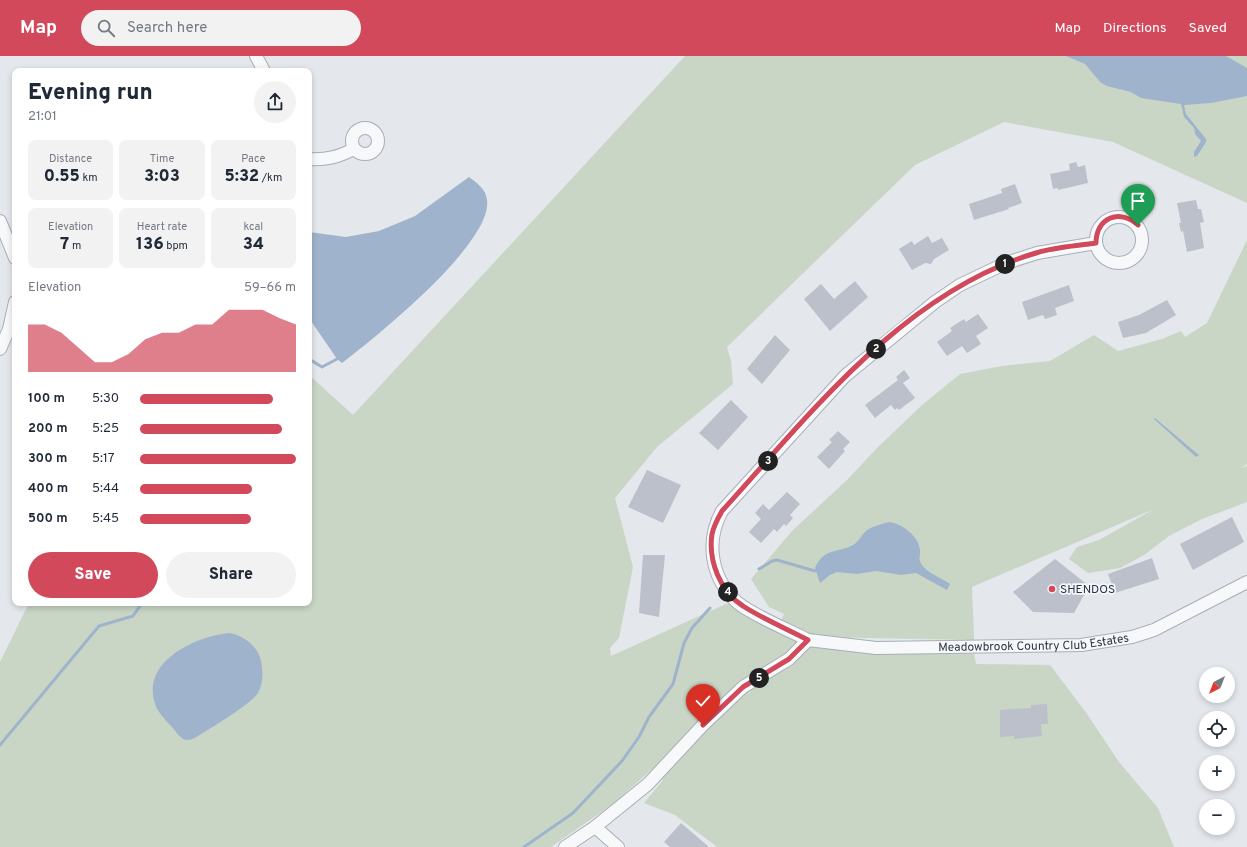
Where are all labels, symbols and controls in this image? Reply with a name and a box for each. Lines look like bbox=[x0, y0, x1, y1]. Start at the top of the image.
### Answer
search box bbox=[81, 10, 361, 46]
text: Map bbox=[20, 16, 57, 40]
icon: search bbox=[95, 17, 117, 39]
text: Search here bbox=[127, 19, 207, 38]
text: Map bbox=[1055, 20, 1081, 37]
text: Directions bbox=[1103, 20, 1167, 37]
text: Saved bbox=[1189, 20, 1227, 37]
text: Evening run bbox=[28, 80, 153, 107]
button: share bbox=[254, 81, 296, 123]
text: 21:01 bbox=[28, 109, 57, 125]
text: Distance bbox=[49, 152, 92, 166]
text: Time bbox=[150, 152, 174, 166]
text: Pace bbox=[241, 152, 265, 166]
text: 0.55 bbox=[44, 166, 80, 188]
text: 3:03 bbox=[144, 166, 180, 188]
text: 5:32 bbox=[224, 166, 259, 188]
text: km bbox=[80, 171, 98, 185]
text: /km bbox=[259, 171, 282, 185]
pin bbox=[1121, 184, 1155, 225]
icon: arrive bbox=[1127, 190, 1149, 212]
text: Elevation bbox=[48, 220, 93, 234]
text: Heart rate bbox=[137, 220, 187, 234]
text: kcal bbox=[244, 220, 263, 234]
text: 7 bbox=[60, 234, 69, 256]
text: 136 bbox=[136, 234, 164, 256]
text: 34 bbox=[243, 234, 264, 256]
text: m bbox=[69, 239, 81, 253]
text: bpm bbox=[164, 239, 188, 253]
pin: 1 bbox=[995, 254, 1015, 274]
text: 1 bbox=[1003, 257, 1007, 271]
text: Elevation bbox=[28, 280, 81, 296]
text: 59–66 m bbox=[244, 280, 296, 296]
pin: 2 bbox=[866, 339, 886, 359]
text: 2 bbox=[873, 342, 879, 356]
text: 100 m bbox=[28, 391, 65, 407]
text: 5:30 bbox=[92, 391, 119, 407]
text: 200 m bbox=[28, 421, 68, 437]
text: 5:25 bbox=[92, 421, 119, 437]
text: 300 m bbox=[28, 451, 67, 467]
text: 5:17 bbox=[92, 451, 115, 467]
pin: 3 bbox=[758, 451, 778, 471]
text: 3 bbox=[765, 454, 771, 468]
text: 400 m bbox=[28, 481, 68, 497]
text: 5:44 bbox=[92, 481, 119, 497]
text: 500 m bbox=[28, 511, 68, 527]
text: 5:45 bbox=[92, 511, 119, 527]
button: Save bbox=[28, 552, 158, 598]
button: Share bbox=[166, 552, 296, 598]
pin: 4 bbox=[718, 582, 738, 602]
place label: SHENDOS bbox=[1060, 582, 1115, 598]
marker: SHENDOS bbox=[1047, 584, 1057, 594]
text: 4 bbox=[724, 585, 732, 599]
street label: Meadowbrook Country Club Estates bbox=[938, 631, 1130, 656]
north arrow bbox=[1199, 667, 1235, 703]
map controls bbox=[1199, 667, 1235, 835]
pin: 5 bbox=[749, 668, 769, 688]
text: 5 bbox=[756, 671, 762, 685]
pin bbox=[686, 684, 720, 725]
icon: check bbox=[692, 690, 714, 712]
button: locate bbox=[1199, 711, 1235, 747]
button: + bbox=[1199, 755, 1235, 791]
button: − bbox=[1199, 799, 1235, 835]

